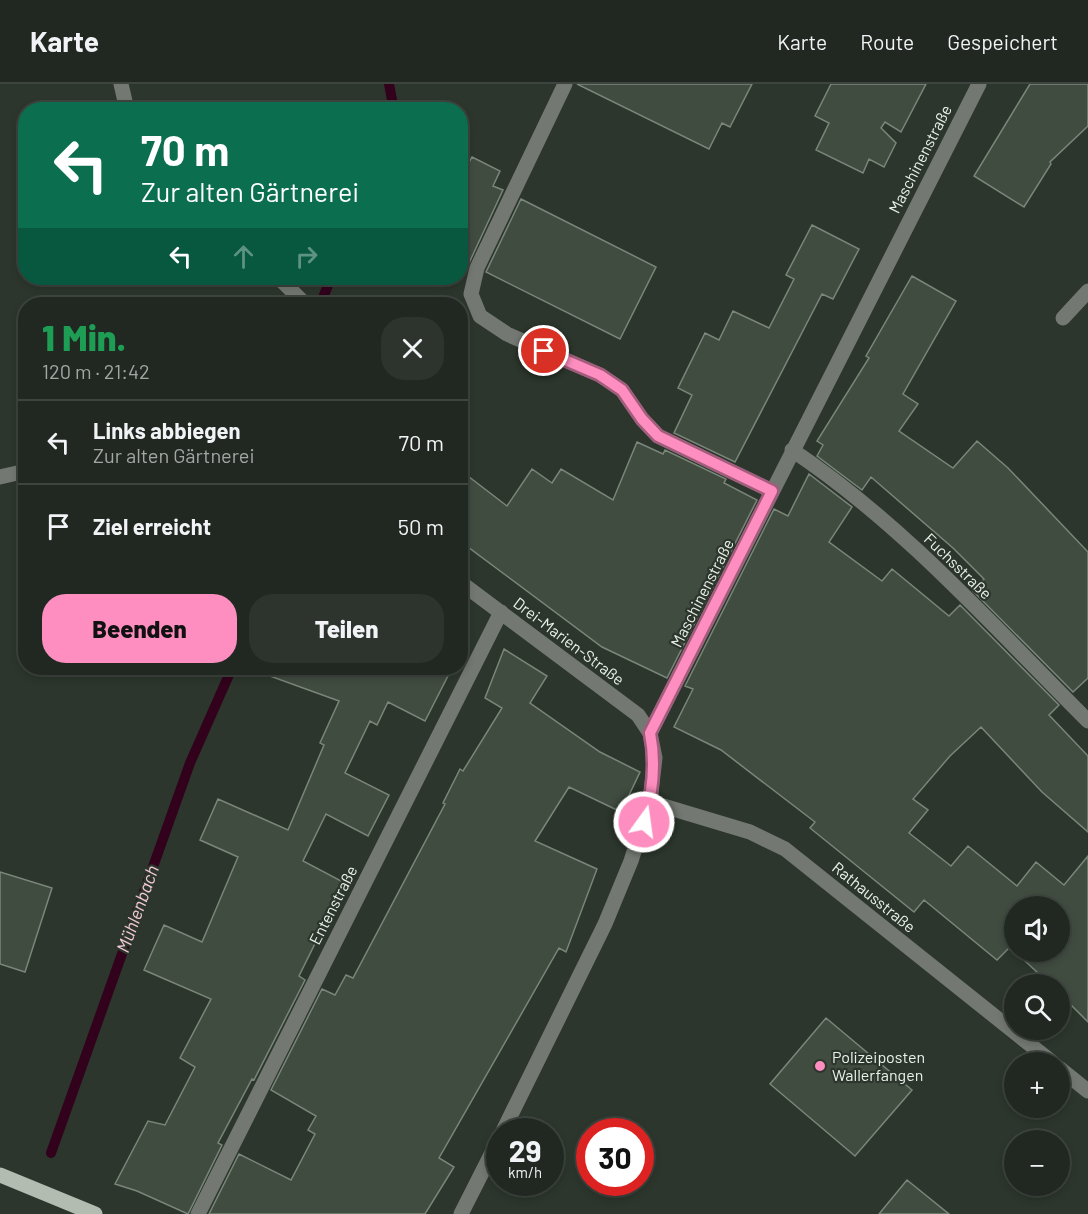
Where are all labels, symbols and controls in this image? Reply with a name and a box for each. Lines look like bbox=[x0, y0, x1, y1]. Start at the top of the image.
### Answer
text: Karte bbox=[30, 24, 99, 58]
text: Karte bbox=[777, 29, 827, 54]
text: Route bbox=[860, 29, 914, 54]
text: Gespeichert bbox=[947, 29, 1058, 54]
street label: Maschinenstraße bbox=[884, 101, 955, 216]
text: 70 m bbox=[141, 124, 229, 174]
icon: left bbox=[42, 126, 120, 204]
text: Zur alten Gärtnerei bbox=[141, 175, 359, 207]
icon: left bbox=[164, 240, 197, 273]
icon: ahead bbox=[227, 240, 260, 273]
icon: right bbox=[290, 240, 323, 273]
text: 1 Min. bbox=[42, 315, 126, 358]
button: close bbox=[381, 317, 444, 380]
pin bbox=[518, 325, 569, 376]
icon: arrive bbox=[527, 334, 560, 367]
text: 120 m · 21:42 bbox=[42, 359, 150, 383]
text: Links abbiegen bbox=[93, 417, 241, 443]
icon: left bbox=[42, 426, 75, 459]
text: 70 m bbox=[399, 429, 444, 455]
text: Zur alten Gärtnerei bbox=[93, 443, 255, 467]
icon: arrive bbox=[42, 510, 75, 543]
text: Ziel erreicht bbox=[93, 513, 211, 539]
text: 50 m bbox=[398, 513, 444, 539]
street label: Fuchsstraße bbox=[921, 529, 996, 603]
street label: Maschinenstraße bbox=[666, 535, 737, 650]
street label: Drei-Marien-Straße bbox=[510, 593, 629, 689]
button: Beenden bbox=[42, 594, 237, 663]
button: Teilen bbox=[249, 594, 444, 663]
position arrow bbox=[612, 790, 676, 854]
street label: Rathausstraße bbox=[829, 857, 920, 936]
water label: Mühlenbach bbox=[111, 862, 163, 955]
street label: Entenstraße bbox=[305, 862, 361, 947]
map controls bbox=[1004, 896, 1070, 1196]
button: sound bbox=[1004, 896, 1070, 962]
button: search bbox=[1004, 974, 1070, 1040]
place label: Polizeiposten Wallerfangen bbox=[832, 1047, 925, 1084]
button: + bbox=[1004, 1052, 1070, 1118]
marker: Polizeiposten Wallerfangen bbox=[813, 1059, 827, 1073]
speed limit sign: 30 bbox=[576, 1118, 654, 1196]
button: − bbox=[1004, 1130, 1070, 1196]
text: 29 bbox=[509, 1132, 541, 1168]
text: km/h bbox=[508, 1163, 542, 1181]

